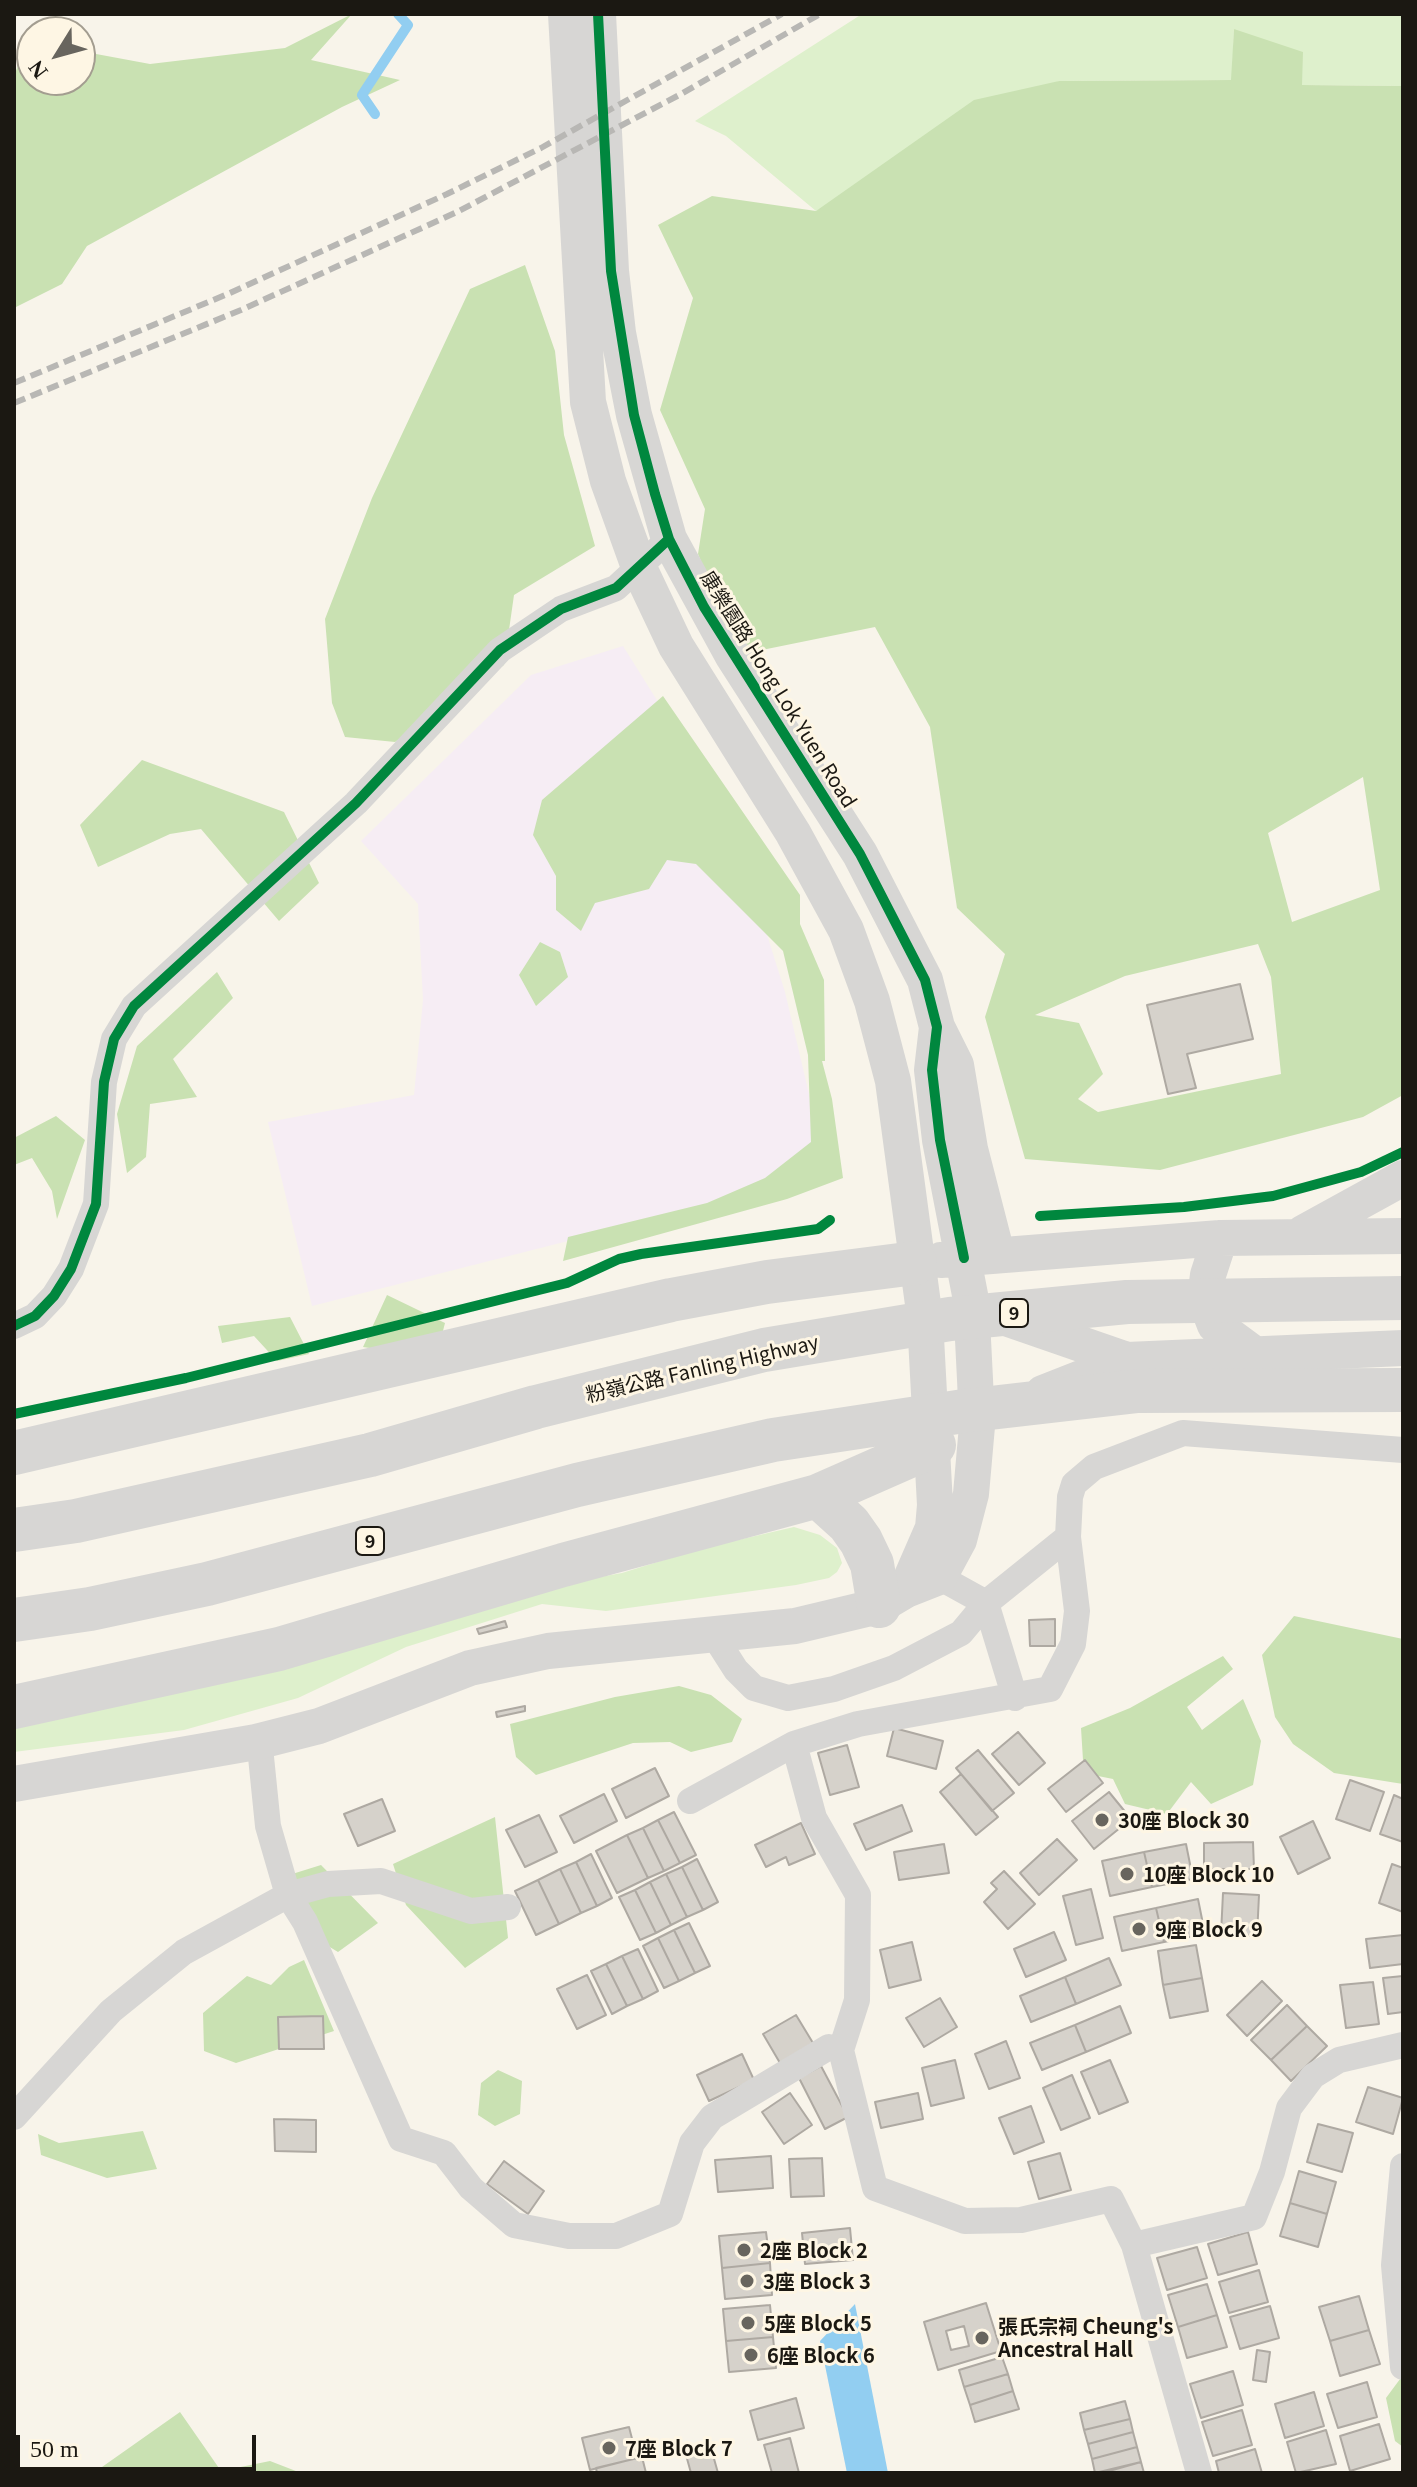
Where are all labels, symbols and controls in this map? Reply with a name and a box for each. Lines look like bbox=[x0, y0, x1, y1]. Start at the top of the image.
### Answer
north arrow bbox=[16, 16, 96, 96]
text: N bbox=[23, 56, 53, 83]
street label: 康樂園路 Hong Lok Yuen Road bbox=[696, 566, 862, 812]
road number: 9 bbox=[1000, 1299, 1028, 1327]
street label: 粉嶺公路 Fanling Highway bbox=[583, 1330, 821, 1406]
road number: 9 bbox=[356, 1527, 384, 1555]
place label: 30座 Block 30 bbox=[1118, 1808, 1249, 1832]
marker: 30座 Block 30 bbox=[1093, 1811, 1111, 1829]
place label: 10座 Block 10 bbox=[1143, 1862, 1274, 1886]
marker: 10座 Block 10 bbox=[1118, 1865, 1136, 1883]
place label: 9座 Block 9 bbox=[1155, 1917, 1263, 1941]
marker: 9座 Block 9 bbox=[1130, 1920, 1148, 1938]
place label: 2座 Block 2 bbox=[760, 2238, 868, 2262]
marker: 2座 Block 2 bbox=[735, 2241, 753, 2259]
place label: 3座 Block 3 bbox=[763, 2269, 871, 2293]
marker: 3座 Block 3 bbox=[738, 2272, 756, 2290]
place label: 5座 Block 5 bbox=[764, 2311, 872, 2335]
marker: 5座 Block 5 bbox=[739, 2314, 757, 2332]
place label: 張氏宗祠 Cheung's Ancestral Hall bbox=[998, 2314, 1173, 2361]
marker: 張氏宗祠 Cheung's Ancestral Hall bbox=[973, 2329, 991, 2347]
place label: 6座 Block 6 bbox=[767, 2343, 875, 2367]
marker: 6座 Block 6 bbox=[742, 2346, 760, 2364]
scale bar bbox=[20, 2419, 260, 2469]
text: 50 m bbox=[30, 2436, 79, 2462]
place label: 7座 Block 7 bbox=[625, 2436, 733, 2460]
marker: 7座 Block 7 bbox=[600, 2439, 618, 2457]

